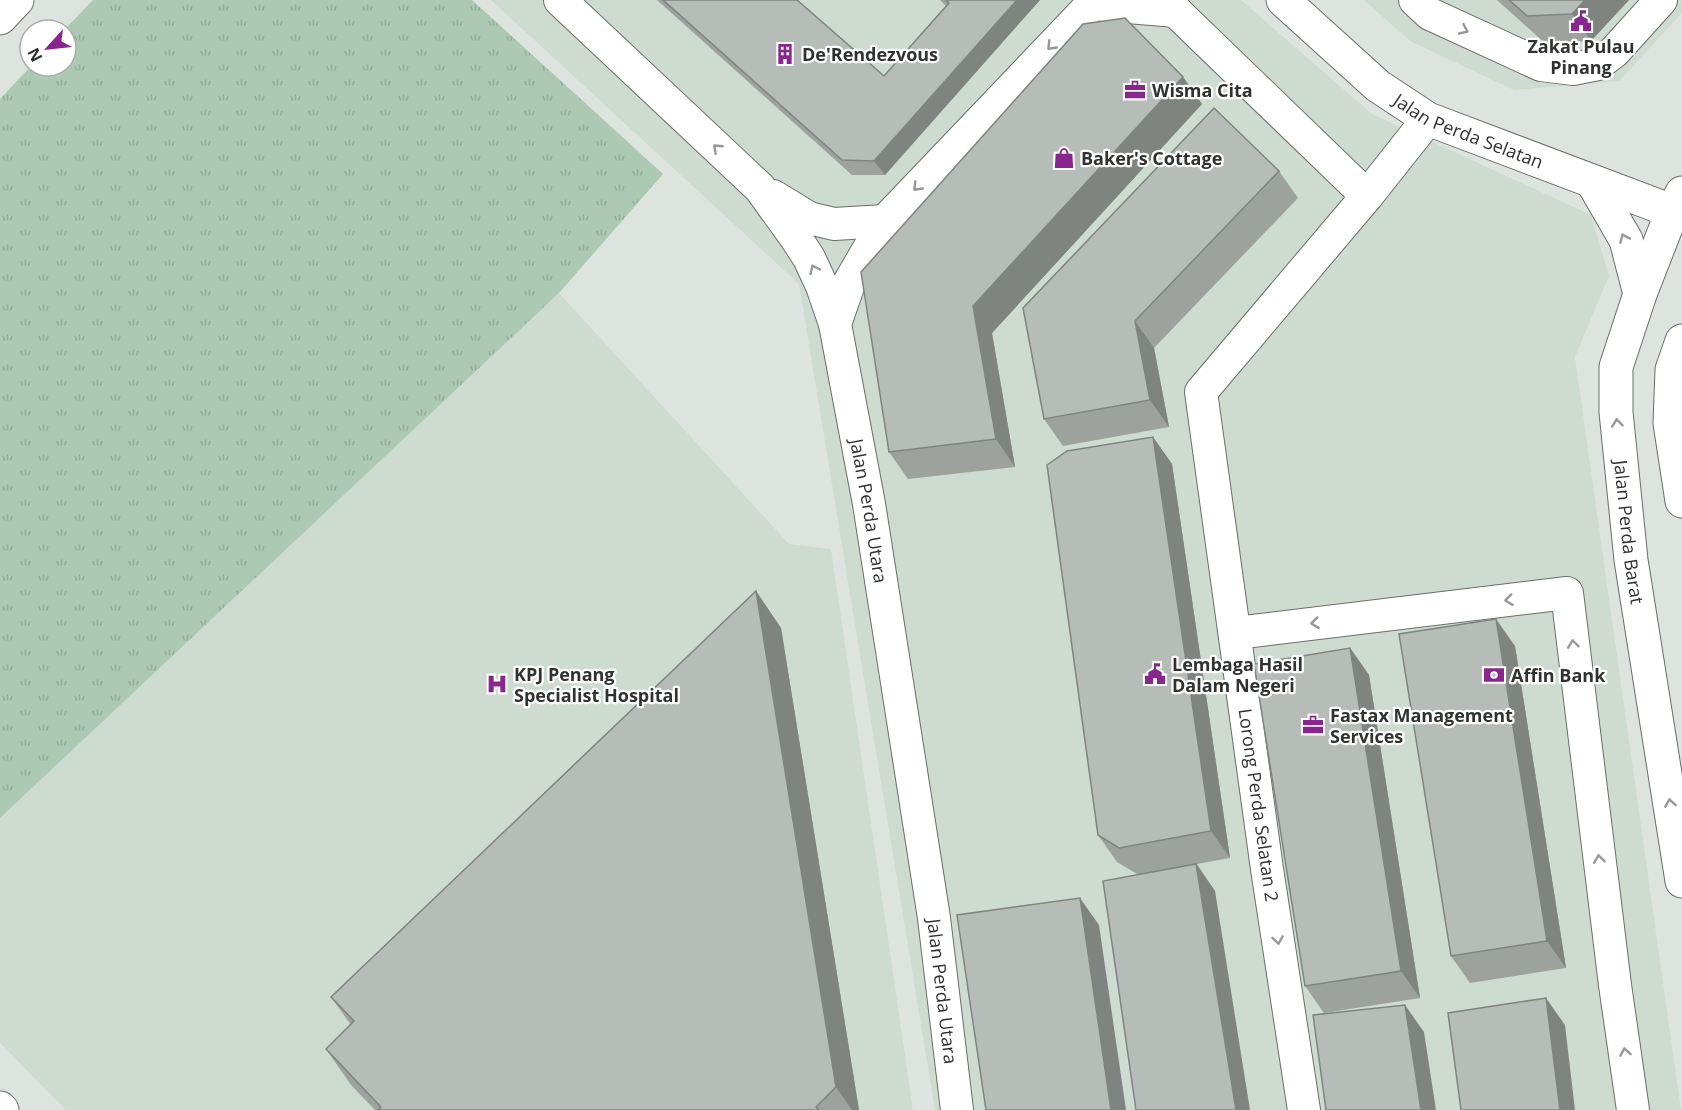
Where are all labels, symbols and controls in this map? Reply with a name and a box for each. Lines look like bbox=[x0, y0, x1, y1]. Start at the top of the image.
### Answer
public building icon: Zakat Pulau Pinang bbox=[1569, 9, 1593, 33]
north arrow bbox=[18, 18, 78, 78]
one-way arrow bbox=[1458, 22, 1469, 34]
place label: Zakat Pulau Pinang bbox=[1527, 34, 1635, 79]
one-way arrow bbox=[1047, 40, 1058, 50]
building icon: De'Rendezvous bbox=[773, 42, 797, 66]
place label: De'Rendezvous bbox=[802, 42, 938, 66]
text: N bbox=[22, 44, 47, 66]
office icon: Wisma Cita bbox=[1123, 78, 1147, 102]
place label: Wisma Cita bbox=[1152, 78, 1253, 102]
street label: Jalan Perda Selatan bbox=[1387, 87, 1547, 174]
one-way arrow bbox=[713, 144, 724, 155]
shop icon: Baker's Cottage bbox=[1052, 146, 1076, 170]
place label: Baker's Cottage bbox=[1081, 146, 1222, 170]
one-way arrow bbox=[913, 180, 924, 191]
one-way arrow bbox=[1619, 234, 1631, 245]
one-way arrow bbox=[810, 265, 822, 276]
one-way arrow bbox=[1611, 418, 1624, 427]
street label: Jalan Perda Utara bbox=[845, 435, 893, 585]
street label: Jalan Perda Barat bbox=[1609, 457, 1650, 606]
one-way arrow bbox=[1504, 593, 1513, 605]
one-way arrow bbox=[1310, 617, 1320, 629]
one-way arrow bbox=[1567, 640, 1580, 649]
place label: Lembaga Hasil Dalam Negeri bbox=[1172, 652, 1303, 697]
place label: KPJ Penang Specialist Hospital bbox=[514, 662, 679, 707]
public building icon: Lembaga Hasil Dalam Negeri bbox=[1143, 662, 1167, 686]
bank icon: Affin Bank bbox=[1482, 663, 1506, 687]
place label: Affin Bank bbox=[1511, 663, 1606, 687]
hospital icon: KPJ Penang Specialist Hospital bbox=[485, 672, 509, 696]
place label: Fastax Management Services bbox=[1330, 703, 1513, 748]
street label: Lorong Perda Selatan 2 bbox=[1234, 707, 1284, 903]
office icon: Fastax Management Services bbox=[1301, 713, 1325, 737]
one-way arrow bbox=[1664, 798, 1676, 808]
one-way arrow bbox=[1594, 854, 1606, 863]
street label: Jalan Perda Utara bbox=[922, 915, 963, 1065]
one-way arrow bbox=[1272, 936, 1284, 945]
one-way arrow bbox=[1619, 1048, 1631, 1057]

